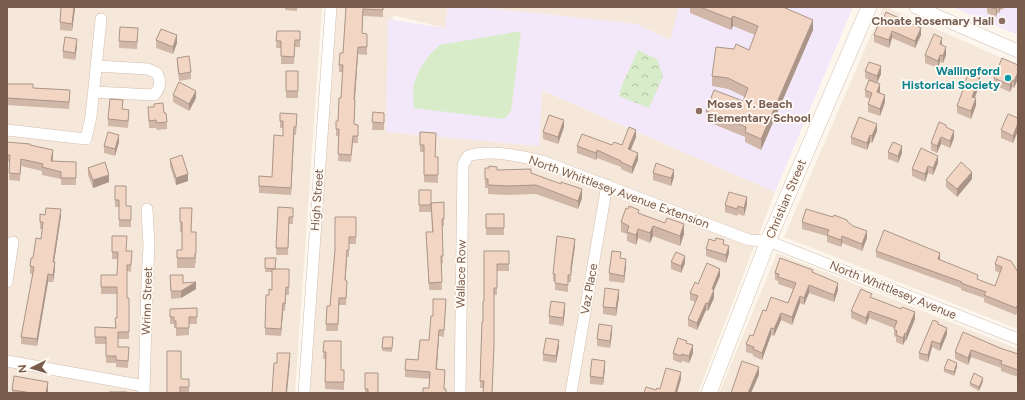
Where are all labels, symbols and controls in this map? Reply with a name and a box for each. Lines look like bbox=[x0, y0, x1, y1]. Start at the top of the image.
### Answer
place label: Choate Rosemary Hall bbox=[871, 14, 994, 28]
marker: Choate Rosemary Hall bbox=[997, 16, 1007, 26]
place label: Wallingford Historical Society bbox=[902, 64, 1000, 92]
marker: Wallingford Historical Society bbox=[1003, 73, 1013, 83]
place label: Moses Y. Beach Elementary School bbox=[707, 97, 811, 125]
marker: Moses Y. Beach Elementary School bbox=[694, 106, 704, 116]
street label: North Whittlesey Avenue Extension bbox=[527, 153, 711, 231]
street label: Christian Street bbox=[763, 157, 809, 241]
street label: High Street bbox=[308, 168, 326, 231]
street label: Wallace Row bbox=[453, 239, 469, 308]
street label: North Whittlesey Avenue bbox=[828, 258, 959, 322]
street label: Vaz Place bbox=[578, 262, 600, 316]
street label: Wrinn Street bbox=[139, 266, 155, 335]
north arrow bbox=[12, 348, 52, 388]
text: N bbox=[16, 364, 29, 374]

